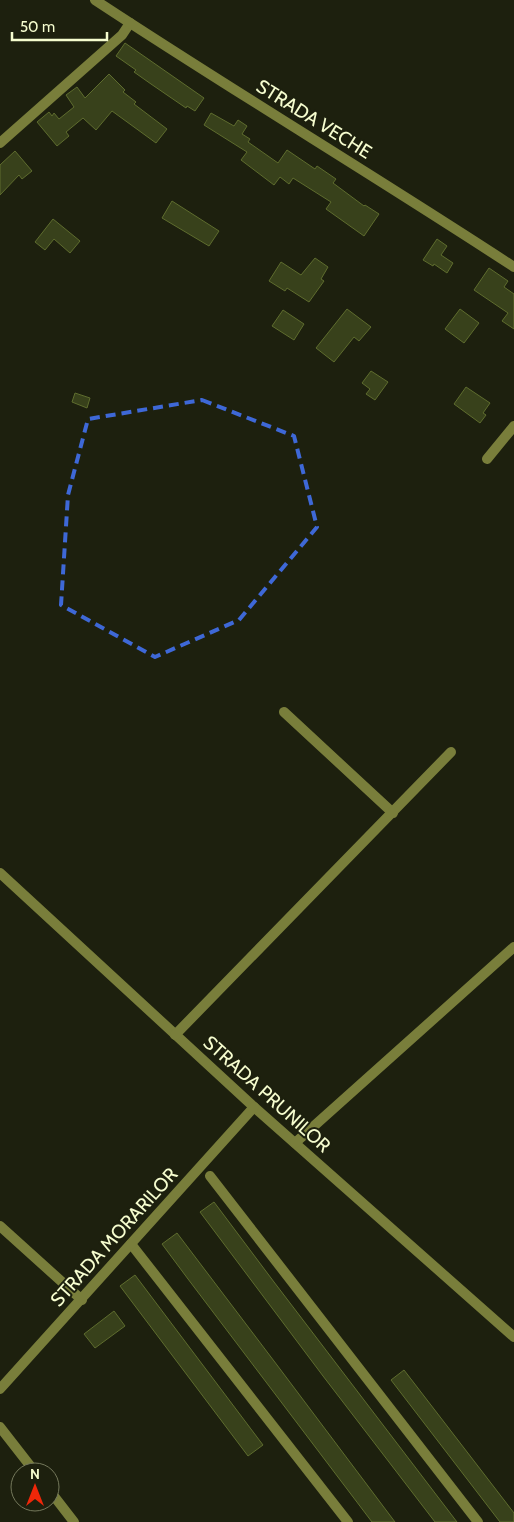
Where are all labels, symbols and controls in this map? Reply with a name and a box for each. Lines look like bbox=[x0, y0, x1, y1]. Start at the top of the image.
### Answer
scale bar bbox=[12, 10, 108, 42]
text: 50 m bbox=[20, 18, 55, 36]
street label: STRADA VECHE bbox=[252, 74, 376, 164]
street label: STRADA PRUNILOR bbox=[199, 1031, 336, 1158]
street label: STRADA MORARILOR bbox=[46, 1163, 183, 1311]
north arrow bbox=[10, 1462, 60, 1512]
text: N bbox=[30, 1465, 40, 1483]

